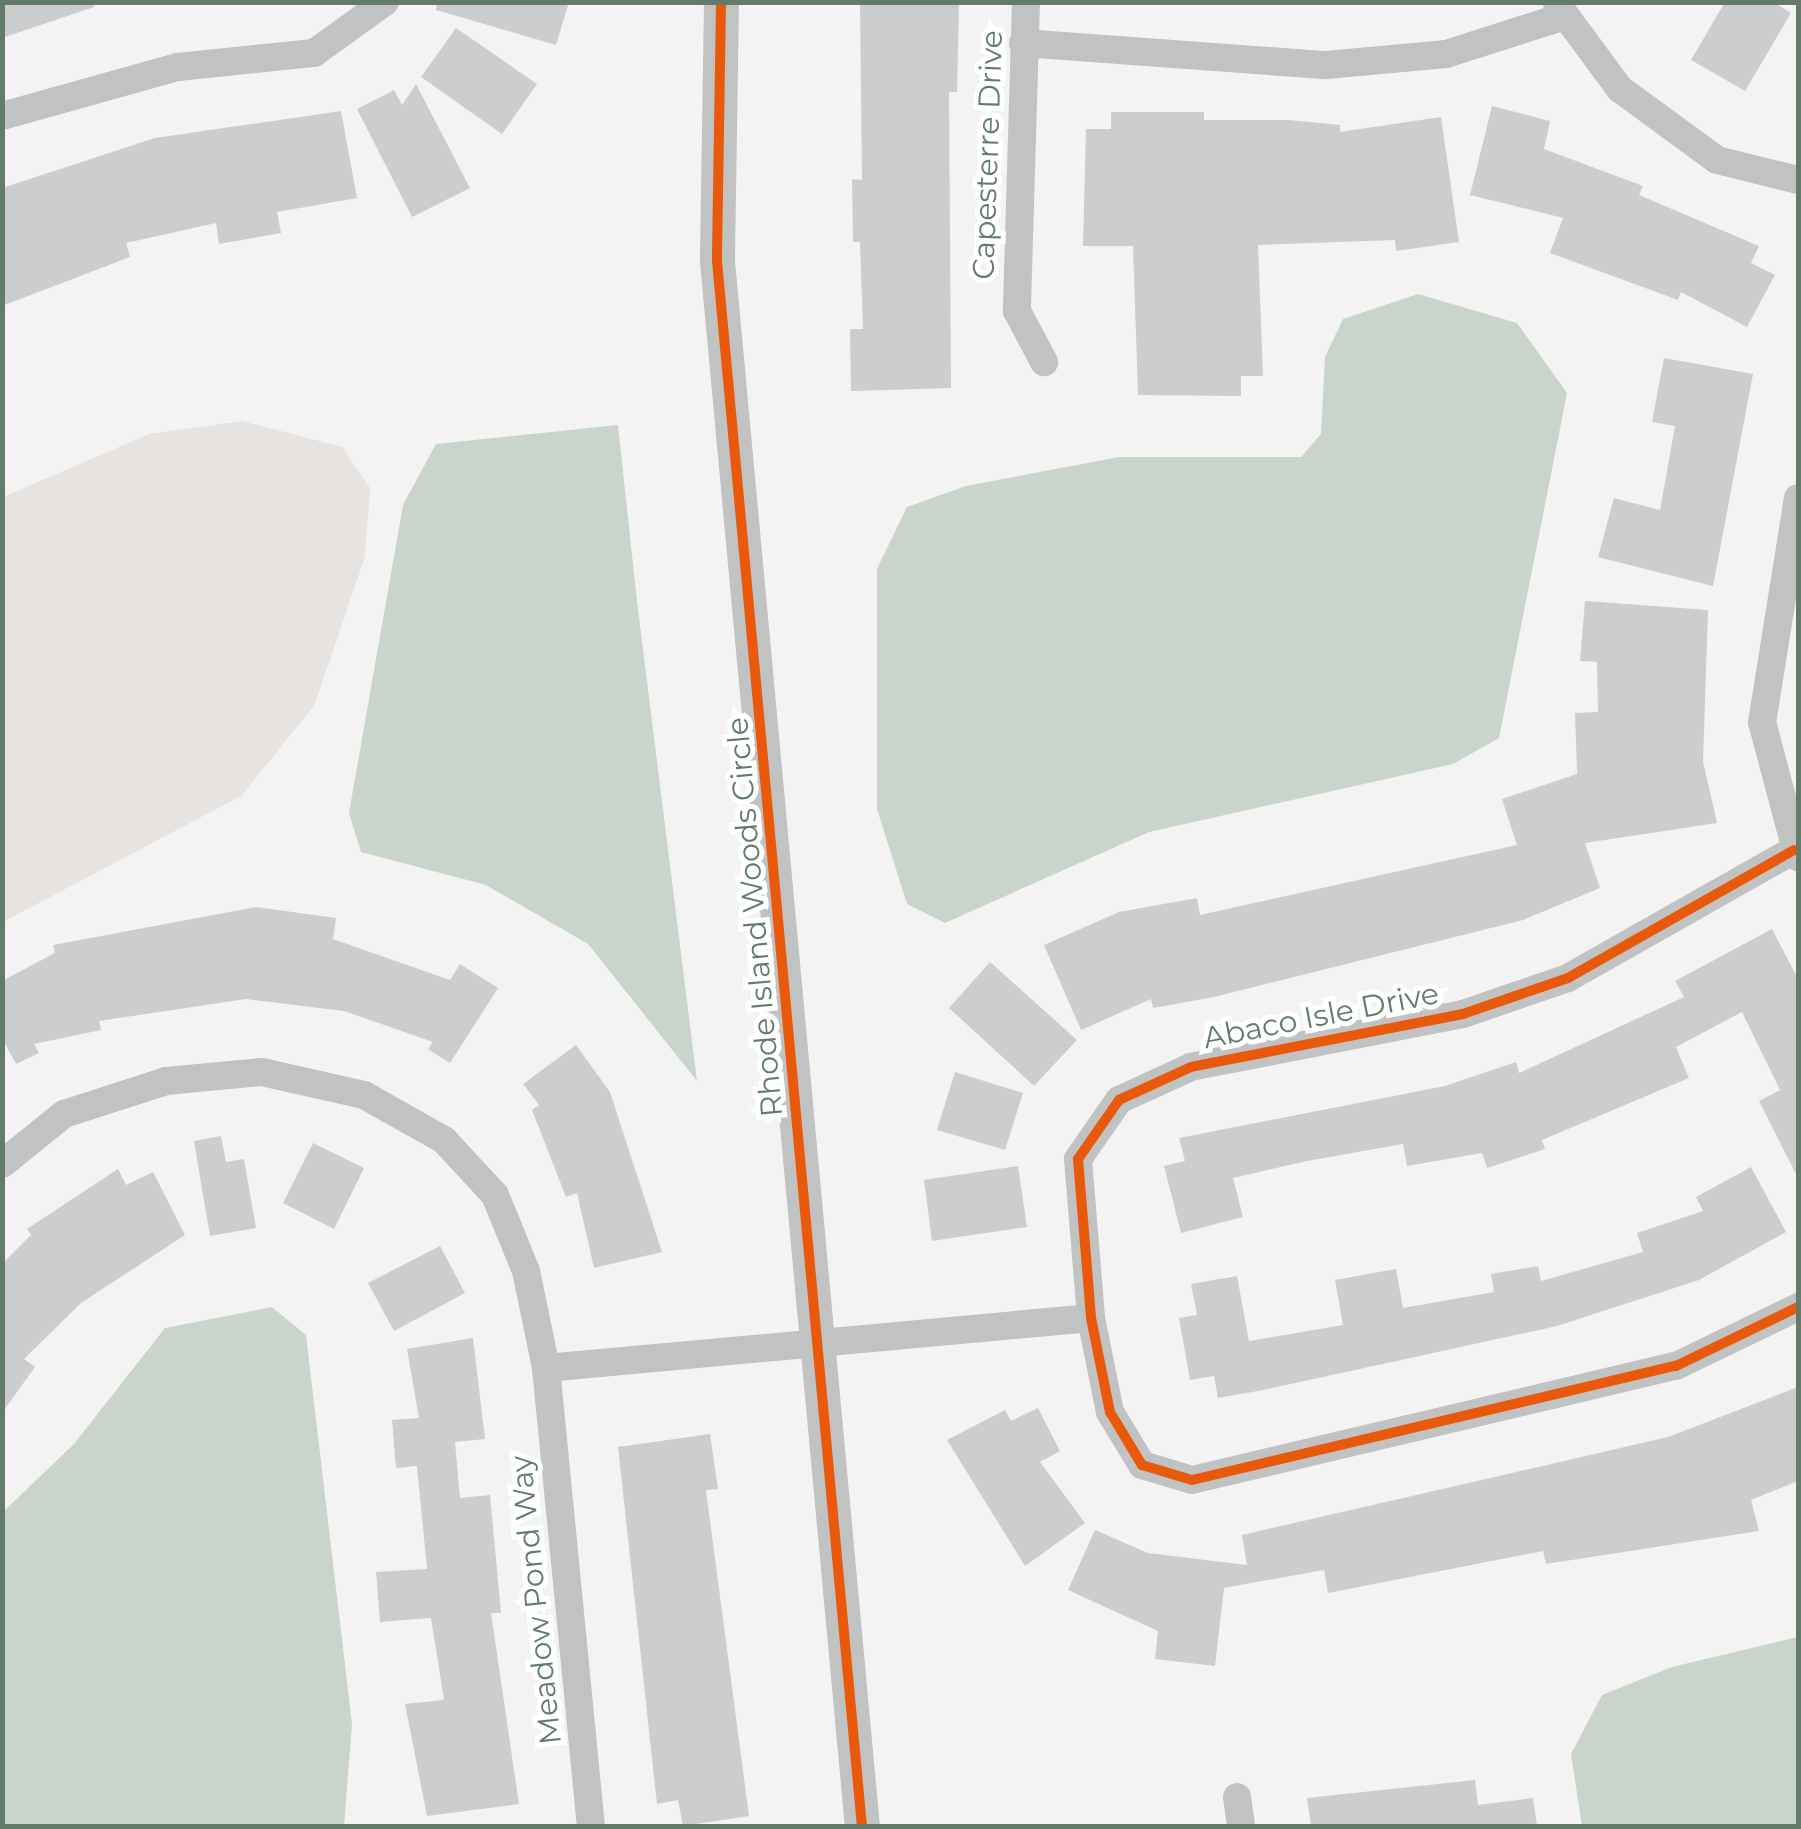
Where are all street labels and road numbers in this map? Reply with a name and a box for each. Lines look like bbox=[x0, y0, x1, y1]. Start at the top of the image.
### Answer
street label: Capesterre Drive bbox=[966, 30, 1010, 280]
street label: Rhode Island Woods Circle bbox=[720, 716, 790, 1118]
street label: Abaco Isle Drive bbox=[1200, 976, 1442, 1056]
street label: Meadow Pond Way bbox=[503, 1454, 569, 1746]

